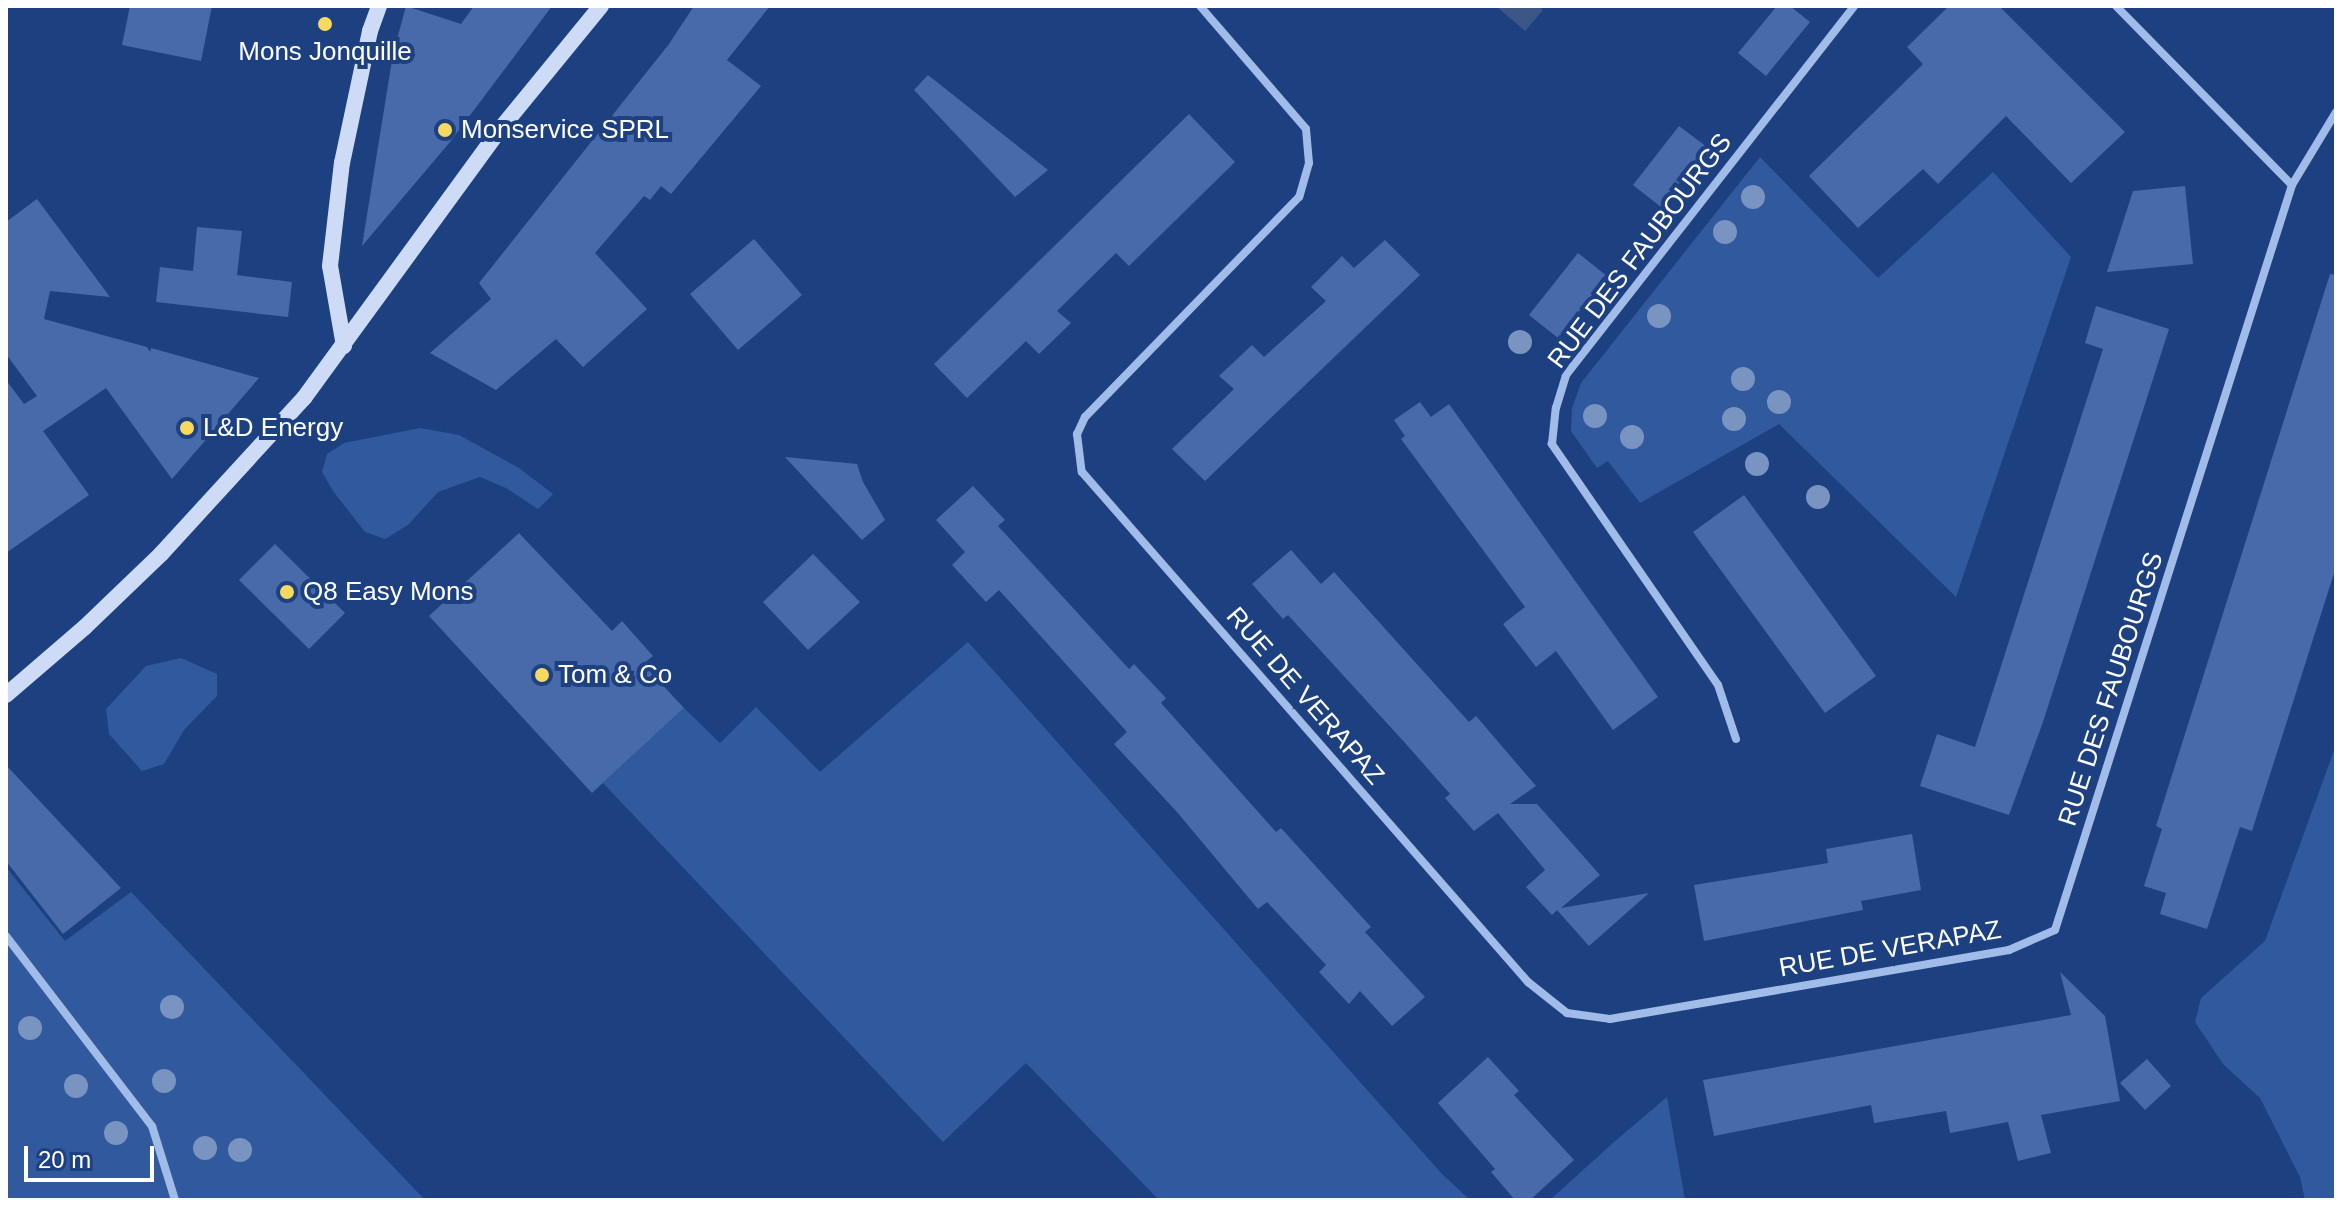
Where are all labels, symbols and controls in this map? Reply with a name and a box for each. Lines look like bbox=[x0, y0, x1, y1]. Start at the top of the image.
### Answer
marker: Mons Jonquille bbox=[316, 15, 334, 33]
place label: Mons Jonquille bbox=[238, 36, 412, 68]
place label: Monservice SPRL bbox=[461, 114, 669, 146]
marker: Monservice SPRL bbox=[436, 121, 454, 139]
street label: RUE DES FAUBOURGS bbox=[1541, 127, 1739, 375]
place label: L&D Energy bbox=[203, 412, 343, 444]
marker: L&D Energy bbox=[178, 419, 196, 437]
street label: RUE DES FAUBOURGS bbox=[2052, 548, 2170, 830]
place label: Q8 Easy Mons bbox=[303, 576, 474, 608]
marker: Q8 Easy Mons bbox=[278, 583, 296, 601]
street label: RUE DE VERAPAZ bbox=[1219, 601, 1391, 791]
place label: Tom & Co bbox=[558, 659, 672, 691]
marker: Tom & Co bbox=[533, 666, 551, 684]
street label: RUE DE VERAPAZ bbox=[1777, 914, 2003, 984]
scale bar bbox=[28, 1130, 158, 1180]
text: 20 m bbox=[38, 1146, 91, 1173]

